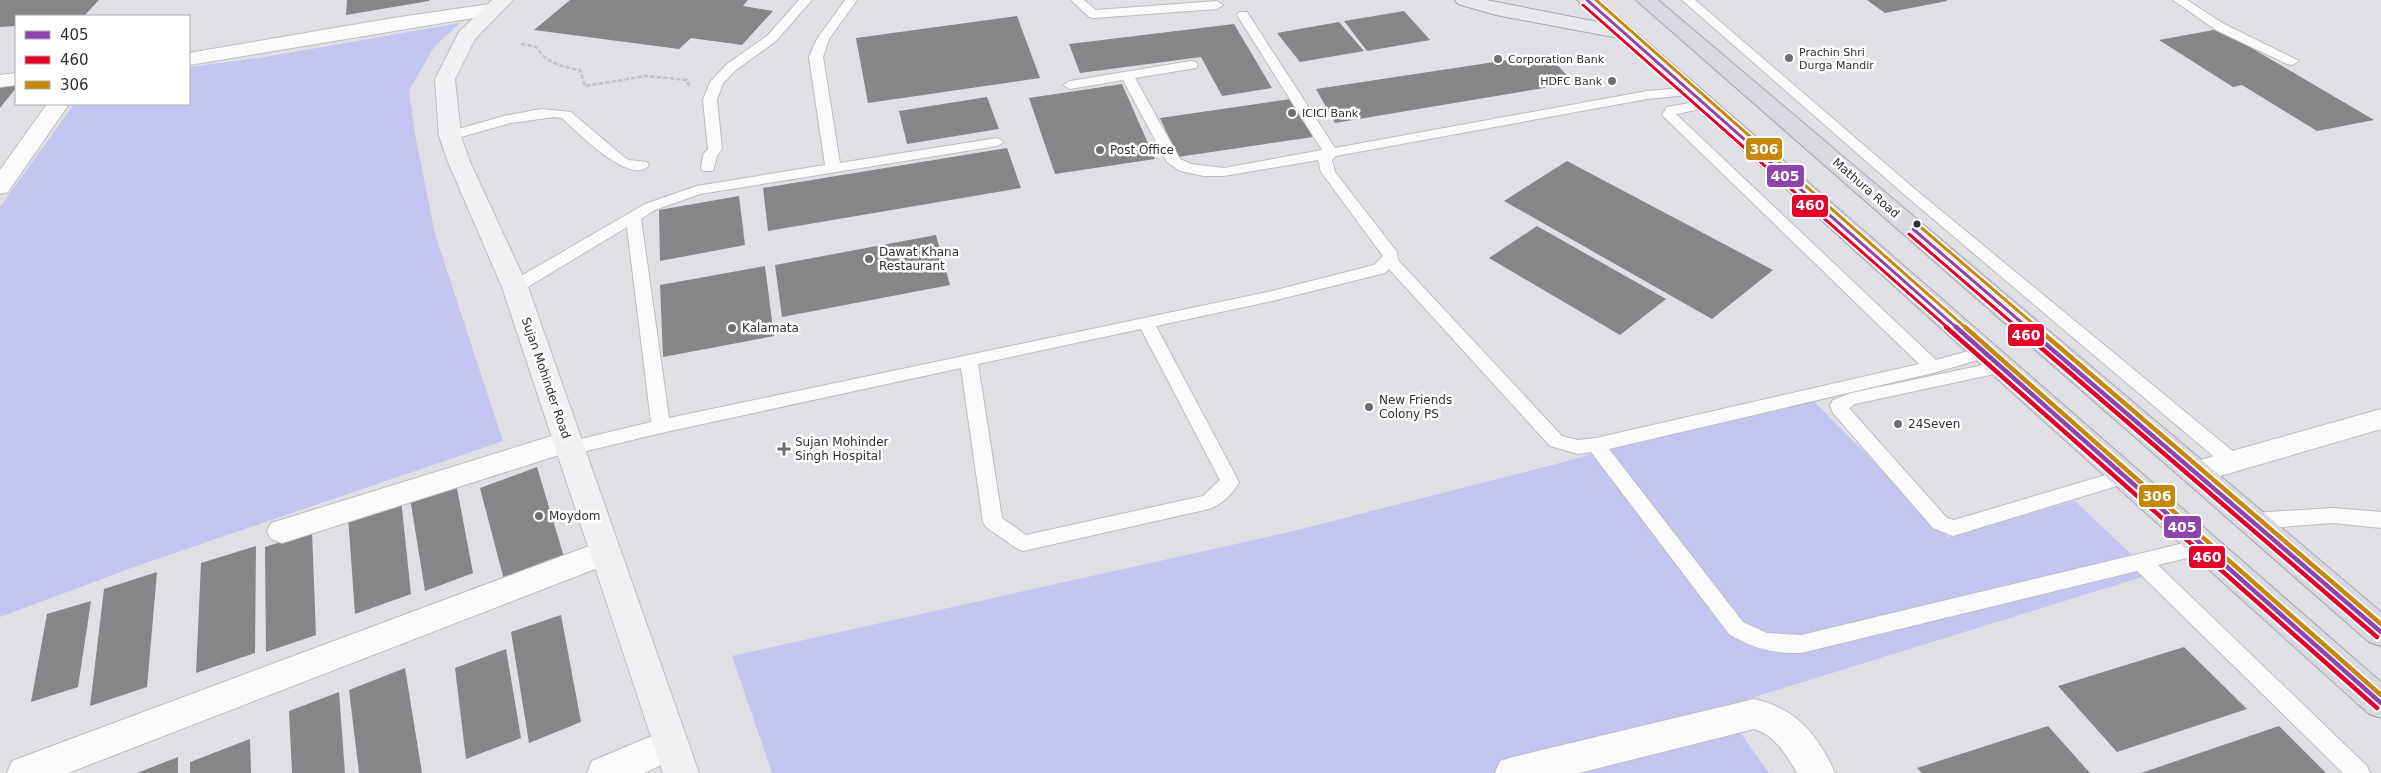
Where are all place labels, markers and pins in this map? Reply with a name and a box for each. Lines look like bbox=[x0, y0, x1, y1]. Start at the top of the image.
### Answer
place label: Prachin Shri Durga Mandir bbox=[1799, 46, 1874, 72]
marker: Prachin Shri Durga Mandir bbox=[1783, 52, 1795, 64]
marker: Corporation Bank bbox=[1492, 53, 1504, 65]
place label: Corporation Bank bbox=[1508, 53, 1605, 66]
place label: HDFC Bank bbox=[1540, 75, 1603, 88]
marker: HDFC Bank bbox=[1606, 75, 1618, 87]
marker: ICICI Bank bbox=[1286, 107, 1298, 119]
place label: ICICI Bank bbox=[1302, 107, 1359, 120]
place label: Post Office bbox=[1110, 143, 1174, 157]
marker: Post Office bbox=[1094, 144, 1106, 156]
unlabelled marker bbox=[1912, 219, 1922, 229]
place label: Dawat Khana Restaurant bbox=[879, 245, 959, 273]
marker: Dawat Khana Restaurant bbox=[863, 253, 875, 265]
place label: Kalamata bbox=[742, 321, 799, 335]
marker: Kalamata bbox=[726, 322, 738, 334]
place label: New Friends Colony PS bbox=[1379, 393, 1452, 421]
marker: New Friends Colony PS bbox=[1363, 401, 1375, 413]
place label: 24Seven bbox=[1908, 417, 1960, 431]
marker: 24Seven bbox=[1892, 418, 1904, 430]
place label: Sujan Mohinder Singh Hospital bbox=[795, 435, 889, 463]
marker: Sujan Mohinder Singh Hospital bbox=[777, 442, 791, 456]
place label: Moydom bbox=[549, 509, 600, 523]
marker: Moydom bbox=[533, 510, 545, 522]

